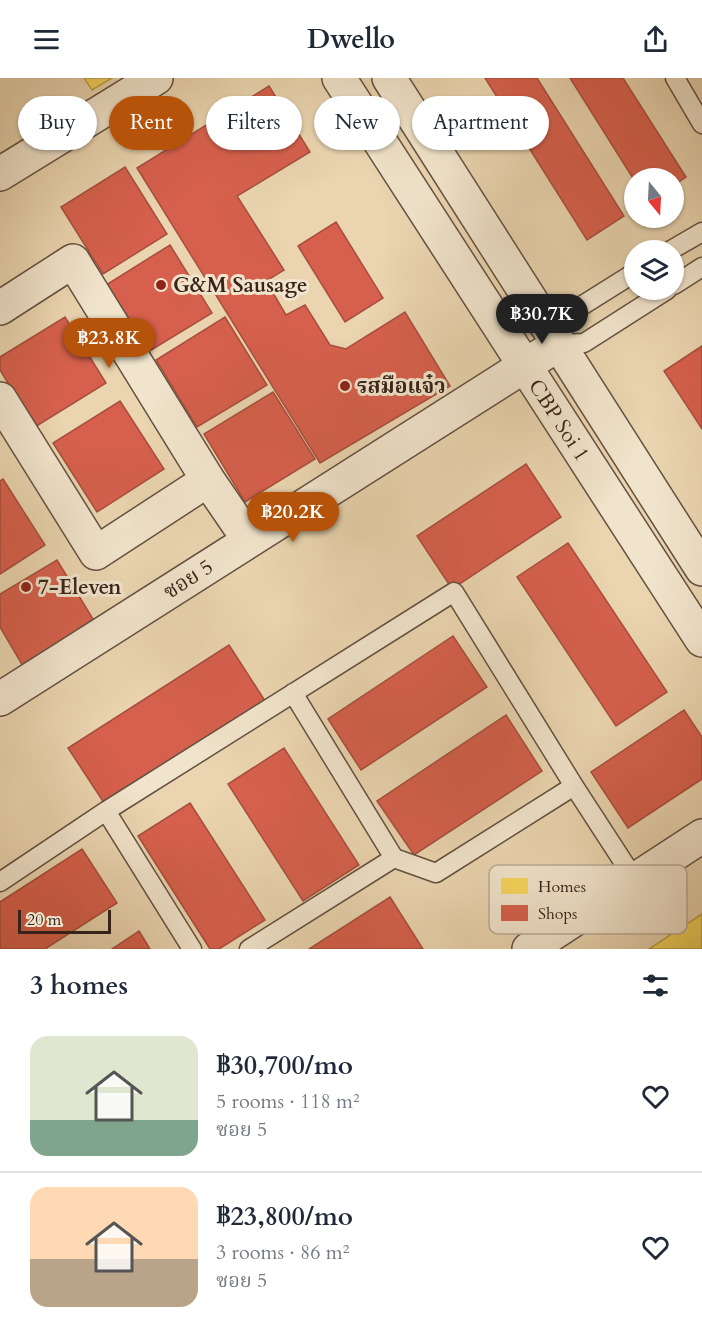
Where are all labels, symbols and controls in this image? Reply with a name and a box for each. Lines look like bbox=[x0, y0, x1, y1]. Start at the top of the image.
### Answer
text: Dwello bbox=[307, 21, 395, 58]
icon: menu bbox=[30, 23, 63, 56]
icon: share bbox=[639, 23, 672, 56]
chip: Buy bbox=[18, 96, 97, 150]
chip: Rent bbox=[109, 96, 194, 150]
chip: Filters bbox=[206, 96, 302, 150]
chip: New bbox=[314, 96, 400, 150]
chip: Apartment bbox=[412, 96, 549, 150]
north arrow bbox=[624, 168, 684, 228]
map controls bbox=[624, 168, 684, 300]
button: layers bbox=[624, 240, 684, 300]
place label: G&M Sausage bbox=[173, 271, 307, 300]
marker: G&M Sausage bbox=[154, 278, 168, 292]
pin: ฿30.7K bbox=[493, 294, 591, 345]
text: ฿30.7K bbox=[510, 300, 574, 327]
pin: ฿23.8K bbox=[60, 318, 158, 369]
text: ฿23.8K bbox=[77, 324, 141, 351]
place label: รสมือแจ๋ว bbox=[357, 372, 446, 401]
street label: CBP Soi 1 bbox=[521, 374, 596, 467]
marker: รสมือแจ๋ว bbox=[338, 379, 352, 393]
pin: ฿20.2K bbox=[244, 492, 342, 543]
text: ฿20.2K bbox=[261, 498, 325, 525]
street label: ซอย 5 bbox=[158, 553, 219, 606]
place label: 7-Eleven bbox=[38, 573, 122, 602]
marker: 7-Eleven bbox=[19, 580, 33, 594]
legend bbox=[489, 865, 687, 934]
text: Homes bbox=[538, 876, 586, 898]
text: Shops bbox=[538, 903, 577, 925]
scale bar bbox=[18, 907, 111, 934]
text: 20 m bbox=[27, 909, 61, 931]
text: 3 homes bbox=[30, 968, 128, 1003]
icon: filters bbox=[639, 969, 672, 1002]
text: ฿30,700/mo bbox=[216, 1048, 353, 1083]
icon: home bbox=[78, 1060, 150, 1132]
icon: heart bbox=[639, 1080, 672, 1113]
text: 5 rooms · 118 m² bbox=[216, 1088, 360, 1115]
text: ซอย 5 bbox=[216, 1116, 267, 1143]
text: ฿23,800/mo bbox=[216, 1199, 353, 1234]
icon: home bbox=[78, 1211, 150, 1283]
icon: heart bbox=[639, 1231, 672, 1264]
text: 3 rooms · 86 m² bbox=[216, 1239, 349, 1266]
text: ซอย 5 bbox=[216, 1267, 267, 1294]

